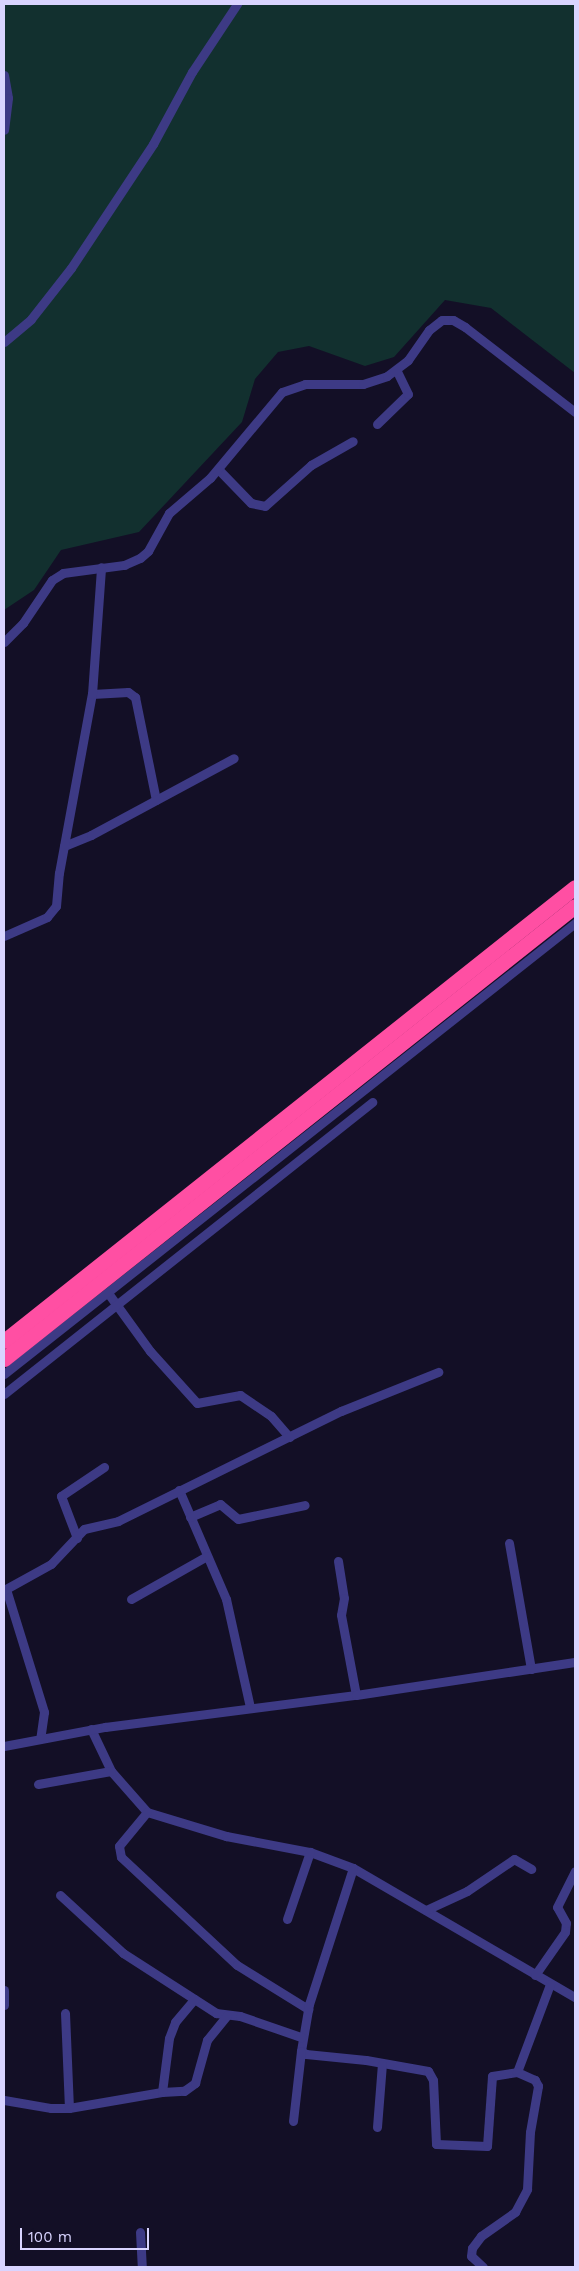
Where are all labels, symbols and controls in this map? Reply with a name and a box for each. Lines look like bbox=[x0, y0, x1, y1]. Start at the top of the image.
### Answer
scale bar bbox=[22, 2218, 151, 2250]
text: 100 m bbox=[28, 2228, 72, 2246]

